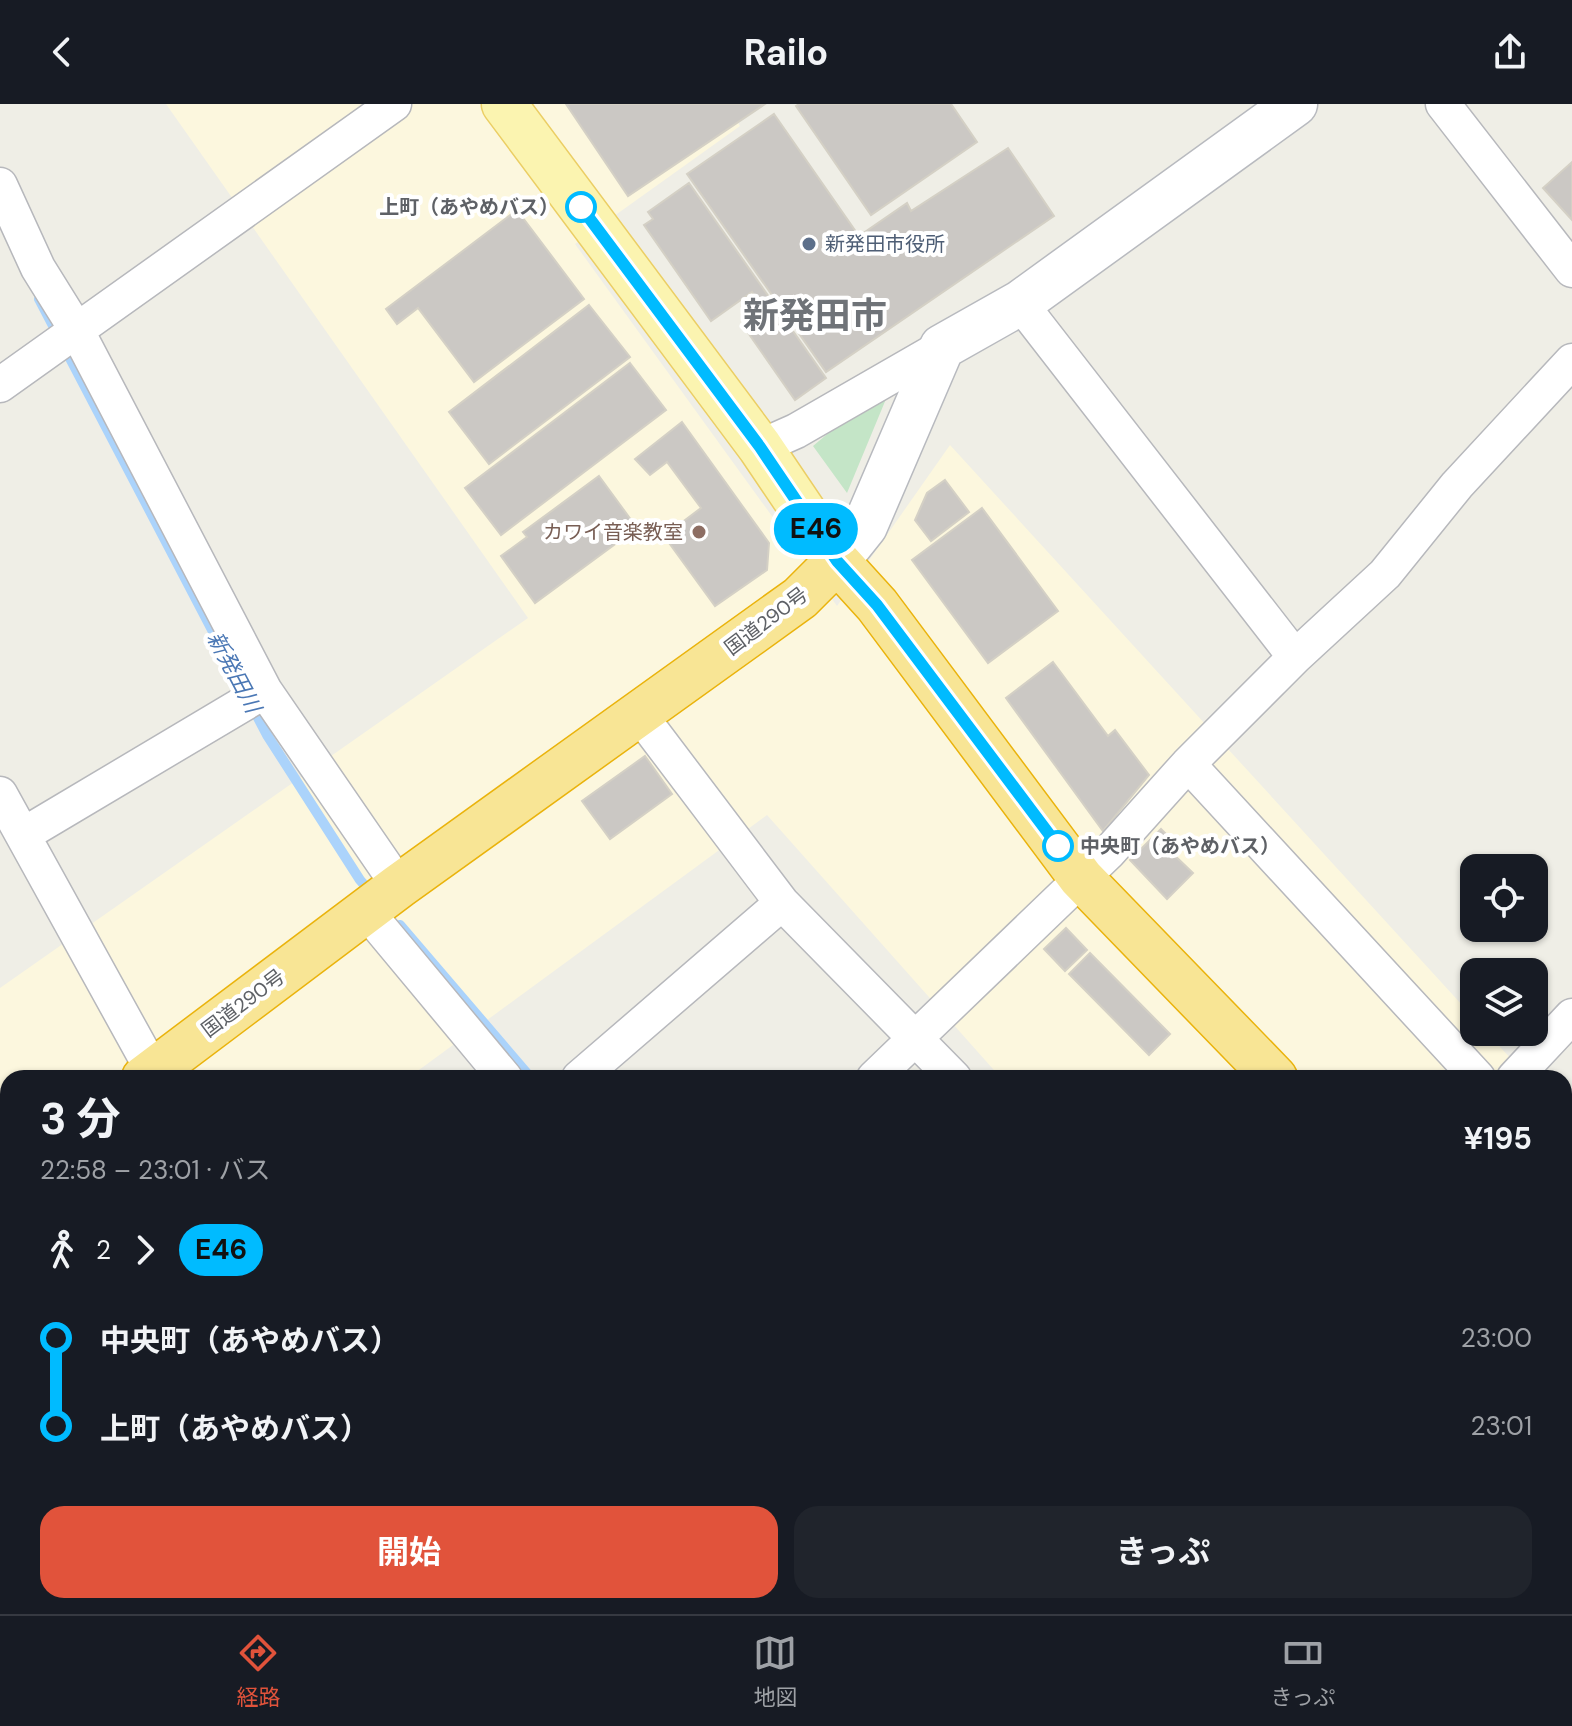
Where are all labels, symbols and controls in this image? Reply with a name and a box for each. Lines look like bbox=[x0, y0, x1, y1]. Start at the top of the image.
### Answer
text: Railo bbox=[744, 29, 828, 76]
icon: back bbox=[40, 30, 84, 74]
icon: share bbox=[1488, 30, 1532, 74]
marker: 上町（あやめバス） bbox=[566, 192, 596, 222]
place label: 上町（あやめバス） bbox=[379, 194, 559, 220]
place label: 新発田市役所 bbox=[825, 231, 945, 257]
marker: 新発田市役所 bbox=[800, 235, 818, 253]
district label: 新発田市 bbox=[743, 292, 887, 339]
line badge: E46 bbox=[770, 503, 862, 555]
text: E46 bbox=[790, 510, 842, 547]
place label: カワイ音楽教室 bbox=[543, 519, 683, 545]
marker: カワイ音楽教室 bbox=[690, 523, 708, 541]
street label: 国道290号 bbox=[719, 581, 813, 661]
water label: 新発田川 bbox=[201, 626, 268, 719]
marker: 中央町（あやめバス） bbox=[1043, 831, 1073, 861]
place label: 中央町（あやめバス） bbox=[1080, 833, 1280, 859]
map controls bbox=[1460, 854, 1548, 1046]
button: locate bbox=[1460, 854, 1548, 942]
button: layers bbox=[1460, 958, 1548, 1046]
street label: 国道290号 bbox=[196, 963, 290, 1043]
text: 3 分 bbox=[40, 1090, 121, 1148]
text: ¥195 bbox=[1464, 1119, 1532, 1158]
text: 22:58 – 23:01 · バス bbox=[40, 1153, 271, 1187]
icon: walk bbox=[40, 1228, 84, 1272]
icon: forward bbox=[123, 1228, 167, 1272]
text: E46 bbox=[195, 1231, 247, 1268]
text: 2 bbox=[96, 1233, 111, 1267]
text: 中央町（あやめバス） bbox=[100, 1321, 400, 1360]
text: 23:00 bbox=[1461, 1321, 1532, 1355]
text: 上町（あやめバス） bbox=[100, 1409, 370, 1448]
text: 23:01 bbox=[1471, 1409, 1532, 1443]
button: 開始 bbox=[40, 1506, 778, 1598]
button: きっぷ bbox=[794, 1506, 1532, 1598]
tab: 経路 bbox=[236, 1631, 280, 1712]
tab: 地図 bbox=[753, 1631, 797, 1712]
tab: きっぷ bbox=[1270, 1631, 1336, 1712]

